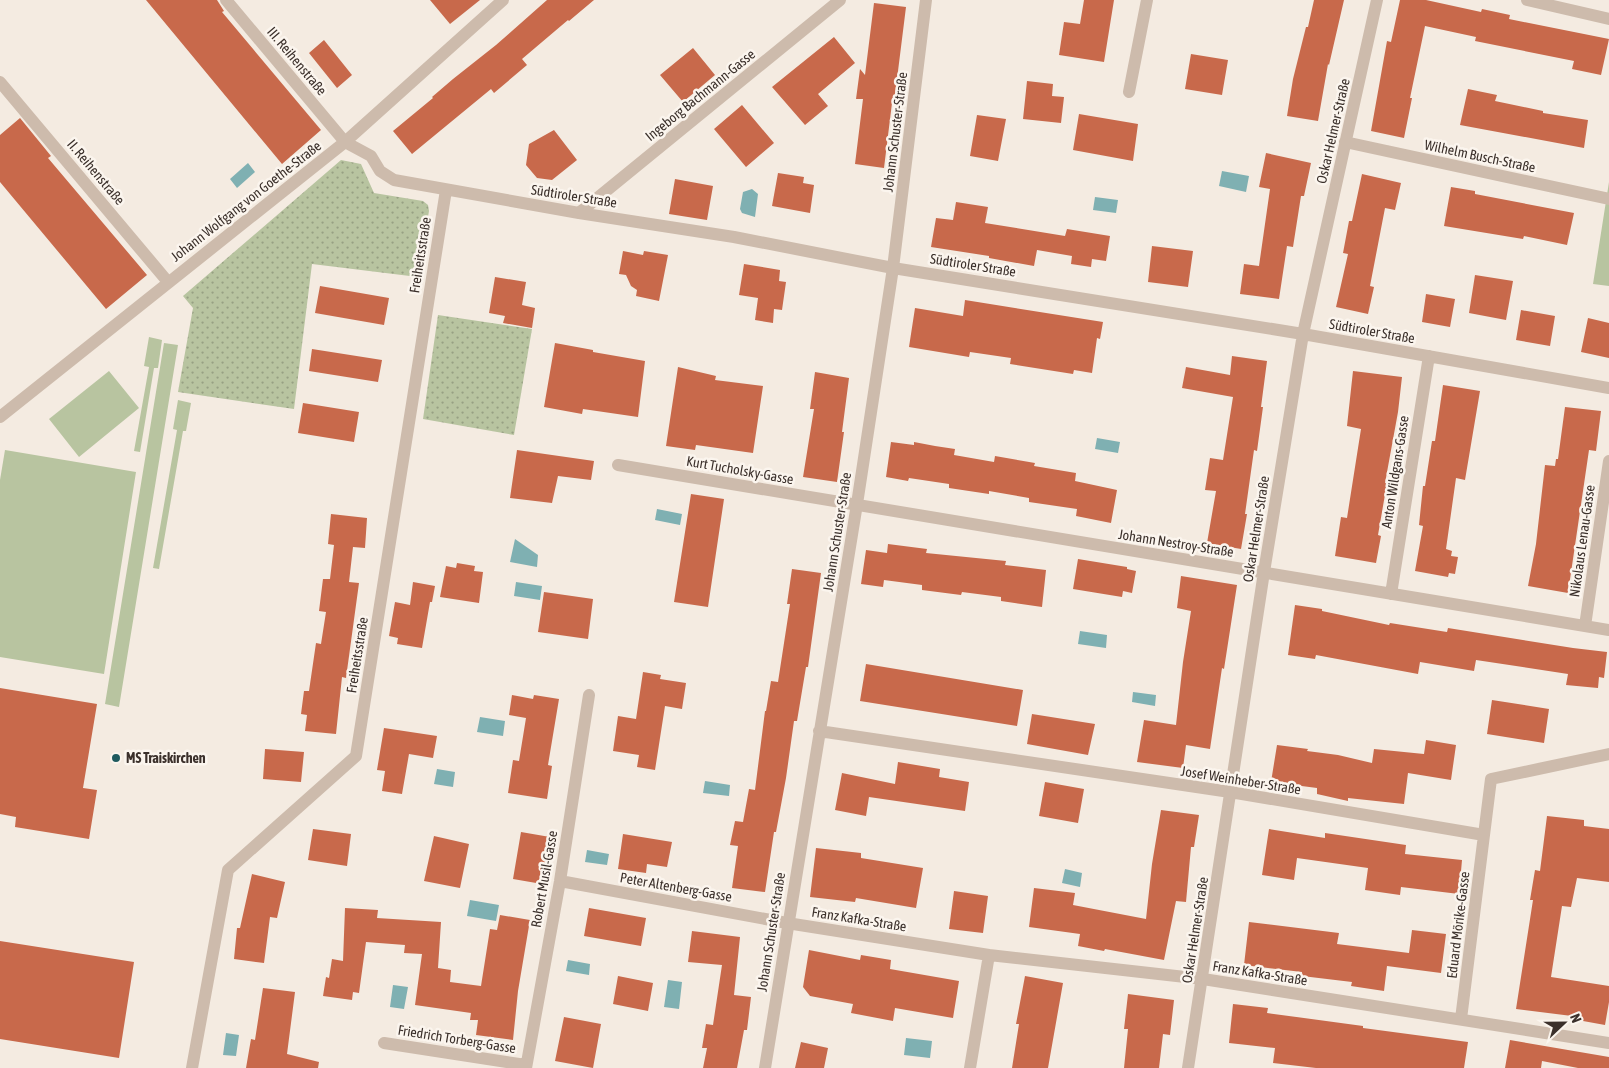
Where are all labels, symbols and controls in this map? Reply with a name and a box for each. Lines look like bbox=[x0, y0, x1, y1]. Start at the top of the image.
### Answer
street label: III. Reihenstraße bbox=[264, 24, 330, 98]
street label: Ingeborg Bachmann-Gasse bbox=[642, 46, 758, 144]
street label: Johann Schuster-Straße bbox=[880, 71, 910, 193]
street label: Oskar Helmer-Straße bbox=[1313, 77, 1353, 185]
street label: II. Reihenstraße bbox=[64, 136, 128, 208]
street label: Wilhelm Busch-Straße bbox=[1423, 136, 1537, 176]
street label: Johann Wolfgang von Goethe-Straße bbox=[168, 137, 324, 265]
street label: Südtiroler Straße bbox=[530, 181, 618, 211]
street label: Freiheitsstraße bbox=[406, 216, 434, 294]
street label: Südtiroler Straße bbox=[929, 250, 1017, 280]
street label: Südtiroler Straße bbox=[1328, 316, 1416, 346]
street label: Anton Wildgans-Gasse bbox=[1378, 414, 1412, 530]
street label: Kurt Tucholsky-Gasse bbox=[685, 453, 795, 487]
street label: Johann Schuster-Straße bbox=[820, 471, 854, 593]
street label: Oskar Helmer-Straße bbox=[1240, 475, 1272, 583]
street label: Nikolaus Lenau-Gasse bbox=[1566, 484, 1598, 598]
street label: Johann Nestroy-Straße bbox=[1117, 526, 1235, 560]
street label: Freiheitsstraße bbox=[343, 616, 371, 694]
place label: MS Traiskirchen bbox=[126, 750, 206, 766]
marker: MS Traiskirchen bbox=[110, 752, 122, 764]
street label: Josef Weinheber-Straße bbox=[1180, 763, 1302, 797]
street label: Robert Musil-Gasse bbox=[528, 829, 560, 929]
street label: Peter Altenberg-Gasse bbox=[619, 869, 733, 905]
street label: Johann Schuster-Straße bbox=[754, 871, 788, 993]
street label: Eduard Mörike-Gasse bbox=[1443, 871, 1473, 979]
street label: Oskar Helmer-Straße bbox=[1179, 876, 1211, 984]
street label: Franz Kafka-Straße bbox=[810, 904, 908, 934]
street label: Franz Kafka-Straße bbox=[1211, 958, 1309, 988]
north arrow bbox=[1539, 998, 1589, 1048]
text: N bbox=[1567, 1011, 1585, 1025]
street label: Friedrich Torberg-Gasse bbox=[397, 1022, 517, 1056]

